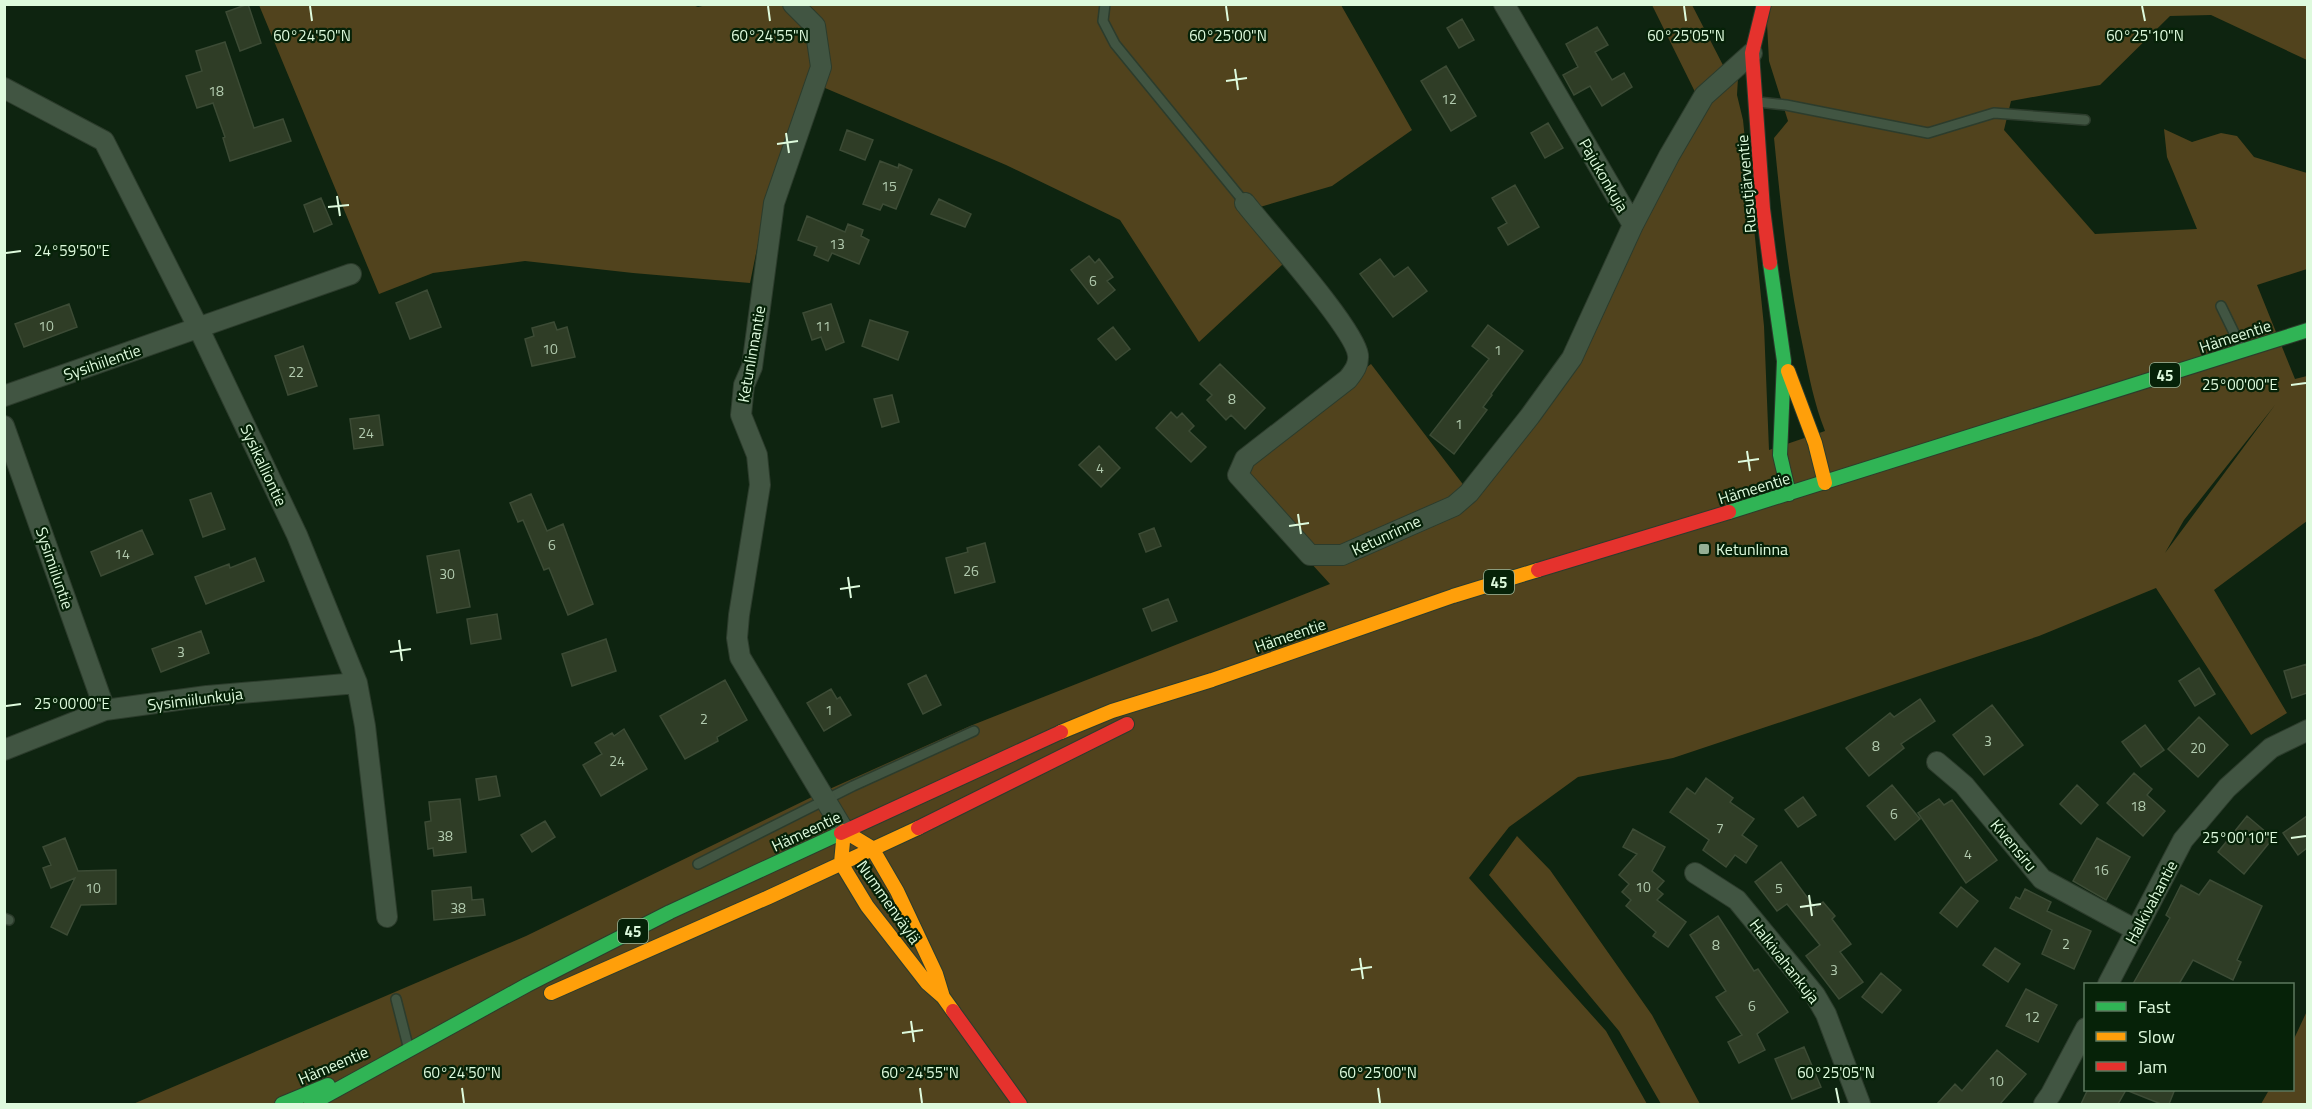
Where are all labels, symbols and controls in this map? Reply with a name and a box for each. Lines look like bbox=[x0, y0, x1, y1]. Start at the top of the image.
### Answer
text: 60°24'50"N bbox=[273, 24, 351, 47]
text: 60°24'55"N bbox=[731, 24, 809, 47]
text: 60°25'00"N bbox=[1189, 24, 1267, 47]
text: 60°25'05"N bbox=[1647, 24, 1725, 47]
text: 60°25'10"N bbox=[2106, 24, 2184, 47]
house number: 18 bbox=[208, 80, 224, 101]
house number: 12 bbox=[1441, 88, 1457, 109]
street label: Pajukonkuja bbox=[1573, 134, 1635, 216]
street label: Rusutjärventie bbox=[1730, 134, 1762, 234]
house number: 15 bbox=[881, 175, 897, 196]
house number: 13 bbox=[829, 233, 845, 254]
text: 24°59'50"E bbox=[34, 239, 110, 262]
house number: 6 bbox=[1089, 270, 1097, 291]
street label: Ketunlinnantie bbox=[731, 304, 771, 404]
street label: Hämeentie bbox=[2196, 313, 2274, 359]
house number: 10 bbox=[38, 315, 54, 336]
house number: 11 bbox=[815, 315, 831, 336]
street label: Sysihiilentie bbox=[60, 338, 144, 386]
house number: 10 bbox=[542, 338, 558, 359]
house number: 1 bbox=[1494, 339, 1502, 360]
house number: 22 bbox=[288, 361, 304, 382]
road number: 45 bbox=[2150, 363, 2180, 387]
text: 25°00'00"E bbox=[2202, 373, 2278, 396]
house number: 8 bbox=[1228, 388, 1236, 409]
house number: 1 bbox=[1455, 413, 1463, 434]
street label: Sysikalliontie bbox=[235, 420, 293, 510]
house number: 24 bbox=[358, 422, 374, 443]
house number: 4 bbox=[1096, 457, 1104, 478]
street label: Hämeentie bbox=[1715, 466, 1793, 510]
street label: Ketunrinne bbox=[1347, 509, 1425, 561]
street label: Sysimiiluntie bbox=[30, 524, 80, 612]
house number: 6 bbox=[548, 534, 556, 555]
place label: Ketunlinna bbox=[1716, 537, 1788, 561]
marker: Ketunlinna bbox=[1697, 542, 1711, 556]
house number: 14 bbox=[114, 543, 130, 564]
house number: 26 bbox=[963, 560, 979, 581]
house number: 30 bbox=[439, 563, 455, 584]
road number: 45 bbox=[1484, 570, 1514, 594]
street label: Hämeentie bbox=[1251, 612, 1329, 658]
house number: 3 bbox=[177, 641, 185, 662]
street label: Sysimiilunkuja bbox=[146, 681, 244, 717]
text: 25°00'00"E bbox=[34, 692, 110, 715]
house number: 1 bbox=[825, 699, 833, 720]
house number: 2 bbox=[700, 708, 708, 729]
house number: 3 bbox=[1984, 730, 1992, 751]
house number: 8 bbox=[1872, 735, 1880, 756]
house number: 20 bbox=[2190, 737, 2206, 758]
house number: 24 bbox=[609, 750, 625, 771]
house number: 18 bbox=[2130, 795, 2146, 816]
house number: 6 bbox=[1890, 803, 1898, 824]
street label: Hämeentie bbox=[767, 804, 845, 858]
street label: Kivensiru bbox=[1985, 814, 2043, 876]
house number: 7 bbox=[1716, 817, 1724, 838]
house number: 38 bbox=[437, 825, 453, 846]
text: 25°00'10"E bbox=[2202, 826, 2278, 849]
house number: 4 bbox=[1964, 843, 1972, 864]
street label: Nummenväylä bbox=[851, 855, 927, 949]
street label: Halkivahantie bbox=[2119, 856, 2183, 948]
house number: 16 bbox=[2093, 859, 2109, 880]
house number: 10 bbox=[1635, 876, 1651, 897]
house number: 10 bbox=[85, 877, 101, 898]
house number: 5 bbox=[1775, 877, 1783, 898]
house number: 38 bbox=[450, 897, 466, 918]
street label: Halkivahankuja bbox=[1744, 913, 1826, 1009]
road number: 45 bbox=[618, 919, 648, 943]
house number: 2 bbox=[2062, 933, 2070, 954]
house number: 8 bbox=[1712, 934, 1720, 955]
house number: 3 bbox=[1830, 959, 1838, 980]
legend bbox=[2084, 983, 2294, 1091]
text: Fast bbox=[2138, 993, 2171, 1020]
house number: 6 bbox=[1748, 995, 1756, 1016]
house number: 12 bbox=[2024, 1006, 2040, 1027]
text: Slow bbox=[2138, 1023, 2175, 1050]
street label: Hämeentie bbox=[294, 1039, 372, 1091]
text: Jam bbox=[2138, 1053, 2167, 1080]
text: 60°24'50"N bbox=[423, 1061, 501, 1084]
text: 60°24'55"N bbox=[881, 1061, 959, 1084]
text: 60°25'00"N bbox=[1339, 1061, 1417, 1084]
text: 60°25'05"N bbox=[1797, 1061, 1875, 1084]
house number: 10 bbox=[1988, 1070, 2004, 1091]

